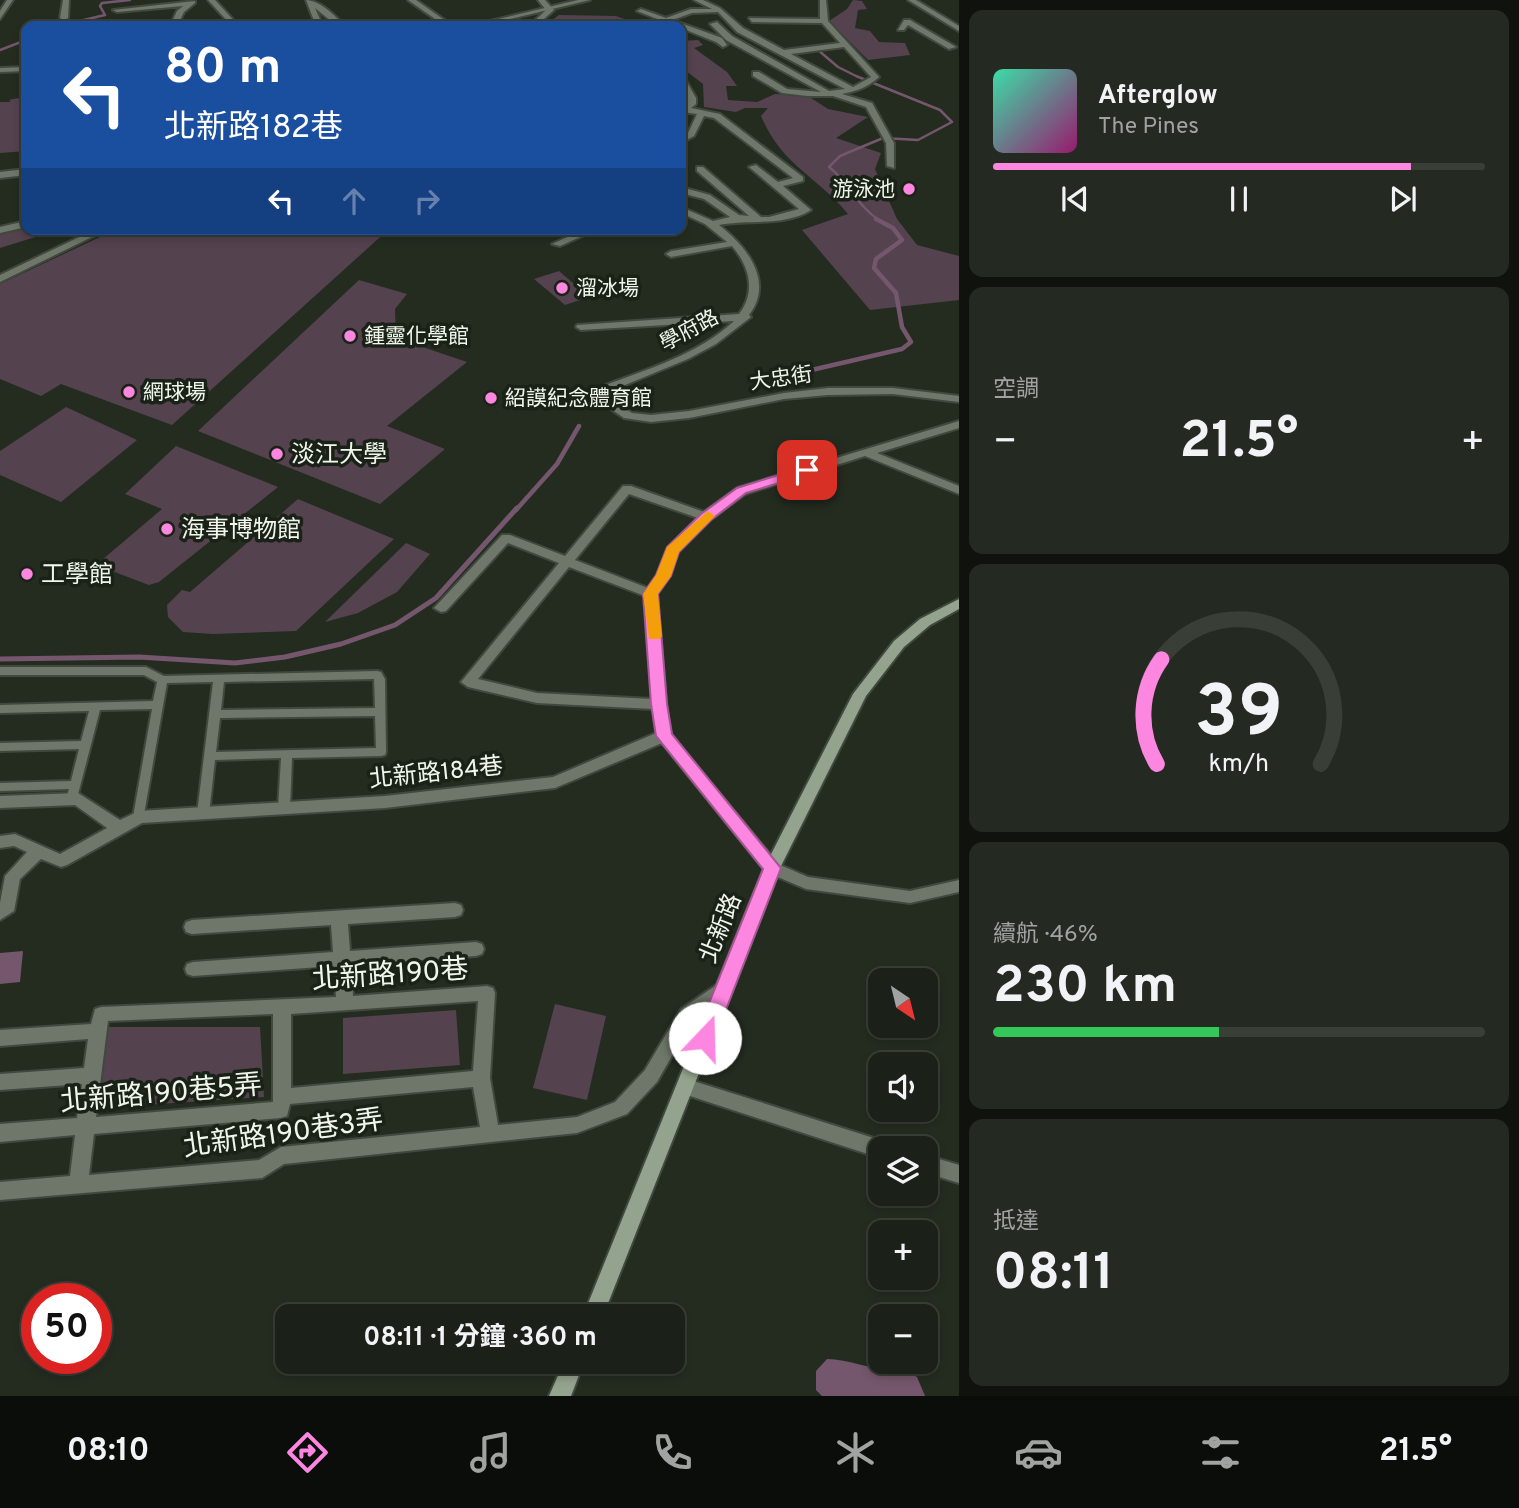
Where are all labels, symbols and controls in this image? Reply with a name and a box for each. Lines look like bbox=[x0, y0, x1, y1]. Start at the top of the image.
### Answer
text: 80 m bbox=[164, 39, 281, 101]
icon: left bbox=[49, 49, 140, 140]
text: Afterglow bbox=[1098, 80, 1218, 113]
text: 北新路182巷 bbox=[164, 109, 342, 149]
text: The Pines bbox=[1098, 113, 1199, 142]
place label: 游泳池 bbox=[832, 177, 895, 204]
icon: previous bbox=[1056, 180, 1094, 218]
icon: pause bbox=[1220, 180, 1258, 218]
icon: next bbox=[1384, 180, 1422, 218]
marker: 游泳池 bbox=[901, 181, 917, 197]
icon: left bbox=[262, 182, 300, 220]
icon: ahead bbox=[335, 182, 373, 220]
icon: right bbox=[408, 182, 446, 220]
place label: 溜冰場 bbox=[576, 276, 639, 303]
marker: 溜冰場 bbox=[554, 280, 570, 296]
street label: 學府路 bbox=[656, 305, 724, 358]
place label: 鍾靈化學館 bbox=[364, 324, 469, 351]
marker: 鍾靈化學館 bbox=[342, 328, 358, 344]
street label: 大忠街 bbox=[748, 362, 814, 397]
text: 空調 bbox=[993, 376, 1039, 405]
place label: 網球場 bbox=[143, 380, 206, 407]
marker: 網球場 bbox=[121, 384, 137, 400]
place label: 紹謨紀念體育館 bbox=[505, 386, 652, 413]
marker: 紹謨紀念體育館 bbox=[483, 390, 499, 406]
text: 21.5° bbox=[1180, 410, 1298, 476]
text: − bbox=[993, 419, 1018, 468]
text: + bbox=[1460, 419, 1485, 468]
pin bbox=[777, 440, 837, 500]
place label: 淡江大學 bbox=[291, 441, 387, 471]
marker: 淡江大學 bbox=[269, 446, 285, 462]
icon: arrive bbox=[788, 451, 826, 489]
place label: 海事博物館 bbox=[181, 516, 301, 546]
marker: 海事博物館 bbox=[159, 521, 175, 537]
place label: 工學館 bbox=[41, 561, 113, 591]
marker: 工學館 bbox=[19, 566, 35, 582]
text: 39 bbox=[1195, 670, 1283, 762]
text: km/h bbox=[1209, 749, 1269, 781]
street label: 北新路184巷 bbox=[368, 752, 505, 796]
street label: 北新路 bbox=[694, 890, 749, 968]
text: 續航 · 46% bbox=[993, 921, 1098, 950]
street label: 北新路190巷 bbox=[311, 953, 470, 999]
text: 230 km bbox=[993, 955, 1177, 1021]
north arrow bbox=[868, 968, 938, 1038]
map controls bbox=[868, 968, 938, 1374]
position arrow bbox=[668, 1001, 742, 1075]
button: sound bbox=[868, 1052, 938, 1122]
street label: 北新路190巷5弄 bbox=[59, 1068, 264, 1122]
street label: 北新路190巷3弄 bbox=[181, 1103, 386, 1167]
button: layers bbox=[868, 1136, 938, 1206]
text: 抵達 bbox=[993, 1208, 1039, 1237]
button: + bbox=[868, 1220, 938, 1290]
text: 08:11 bbox=[993, 1242, 1114, 1308]
speed limit sign: 50 bbox=[21, 1283, 112, 1374]
button: − bbox=[868, 1304, 938, 1374]
text: 08:11 · 1 分鐘 · 360 m bbox=[363, 1322, 597, 1355]
icon: directions bbox=[283, 1428, 332, 1477]
icon: music bbox=[466, 1428, 515, 1477]
icon: phone bbox=[648, 1428, 697, 1477]
icon: climate bbox=[831, 1428, 880, 1477]
icon: car bbox=[1014, 1428, 1063, 1477]
icon: filters bbox=[1196, 1428, 1245, 1477]
text: 08:10 bbox=[67, 1432, 150, 1472]
text: 21.5° bbox=[1379, 1432, 1452, 1472]

